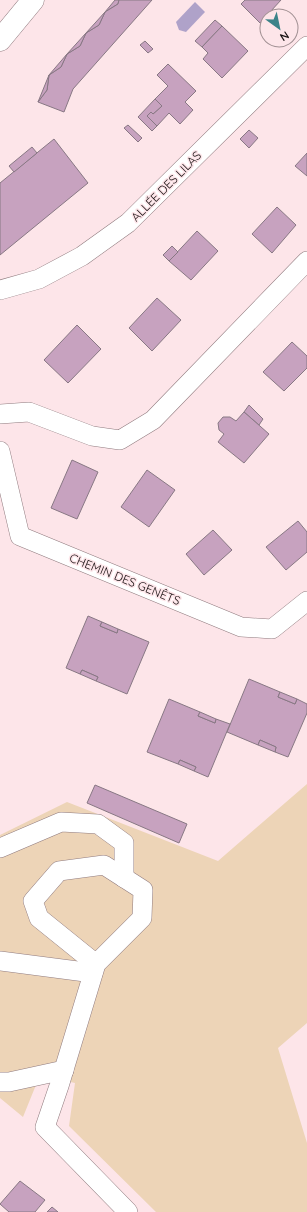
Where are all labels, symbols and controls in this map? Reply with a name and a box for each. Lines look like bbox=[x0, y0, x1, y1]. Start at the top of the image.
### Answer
north arrow bbox=[259, 8, 299, 48]
text: N bbox=[277, 28, 292, 44]
street label: ALLÉE DES LILAS bbox=[128, 148, 204, 224]
street label: CHEMIN DES GENÊTS bbox=[67, 550, 183, 608]

